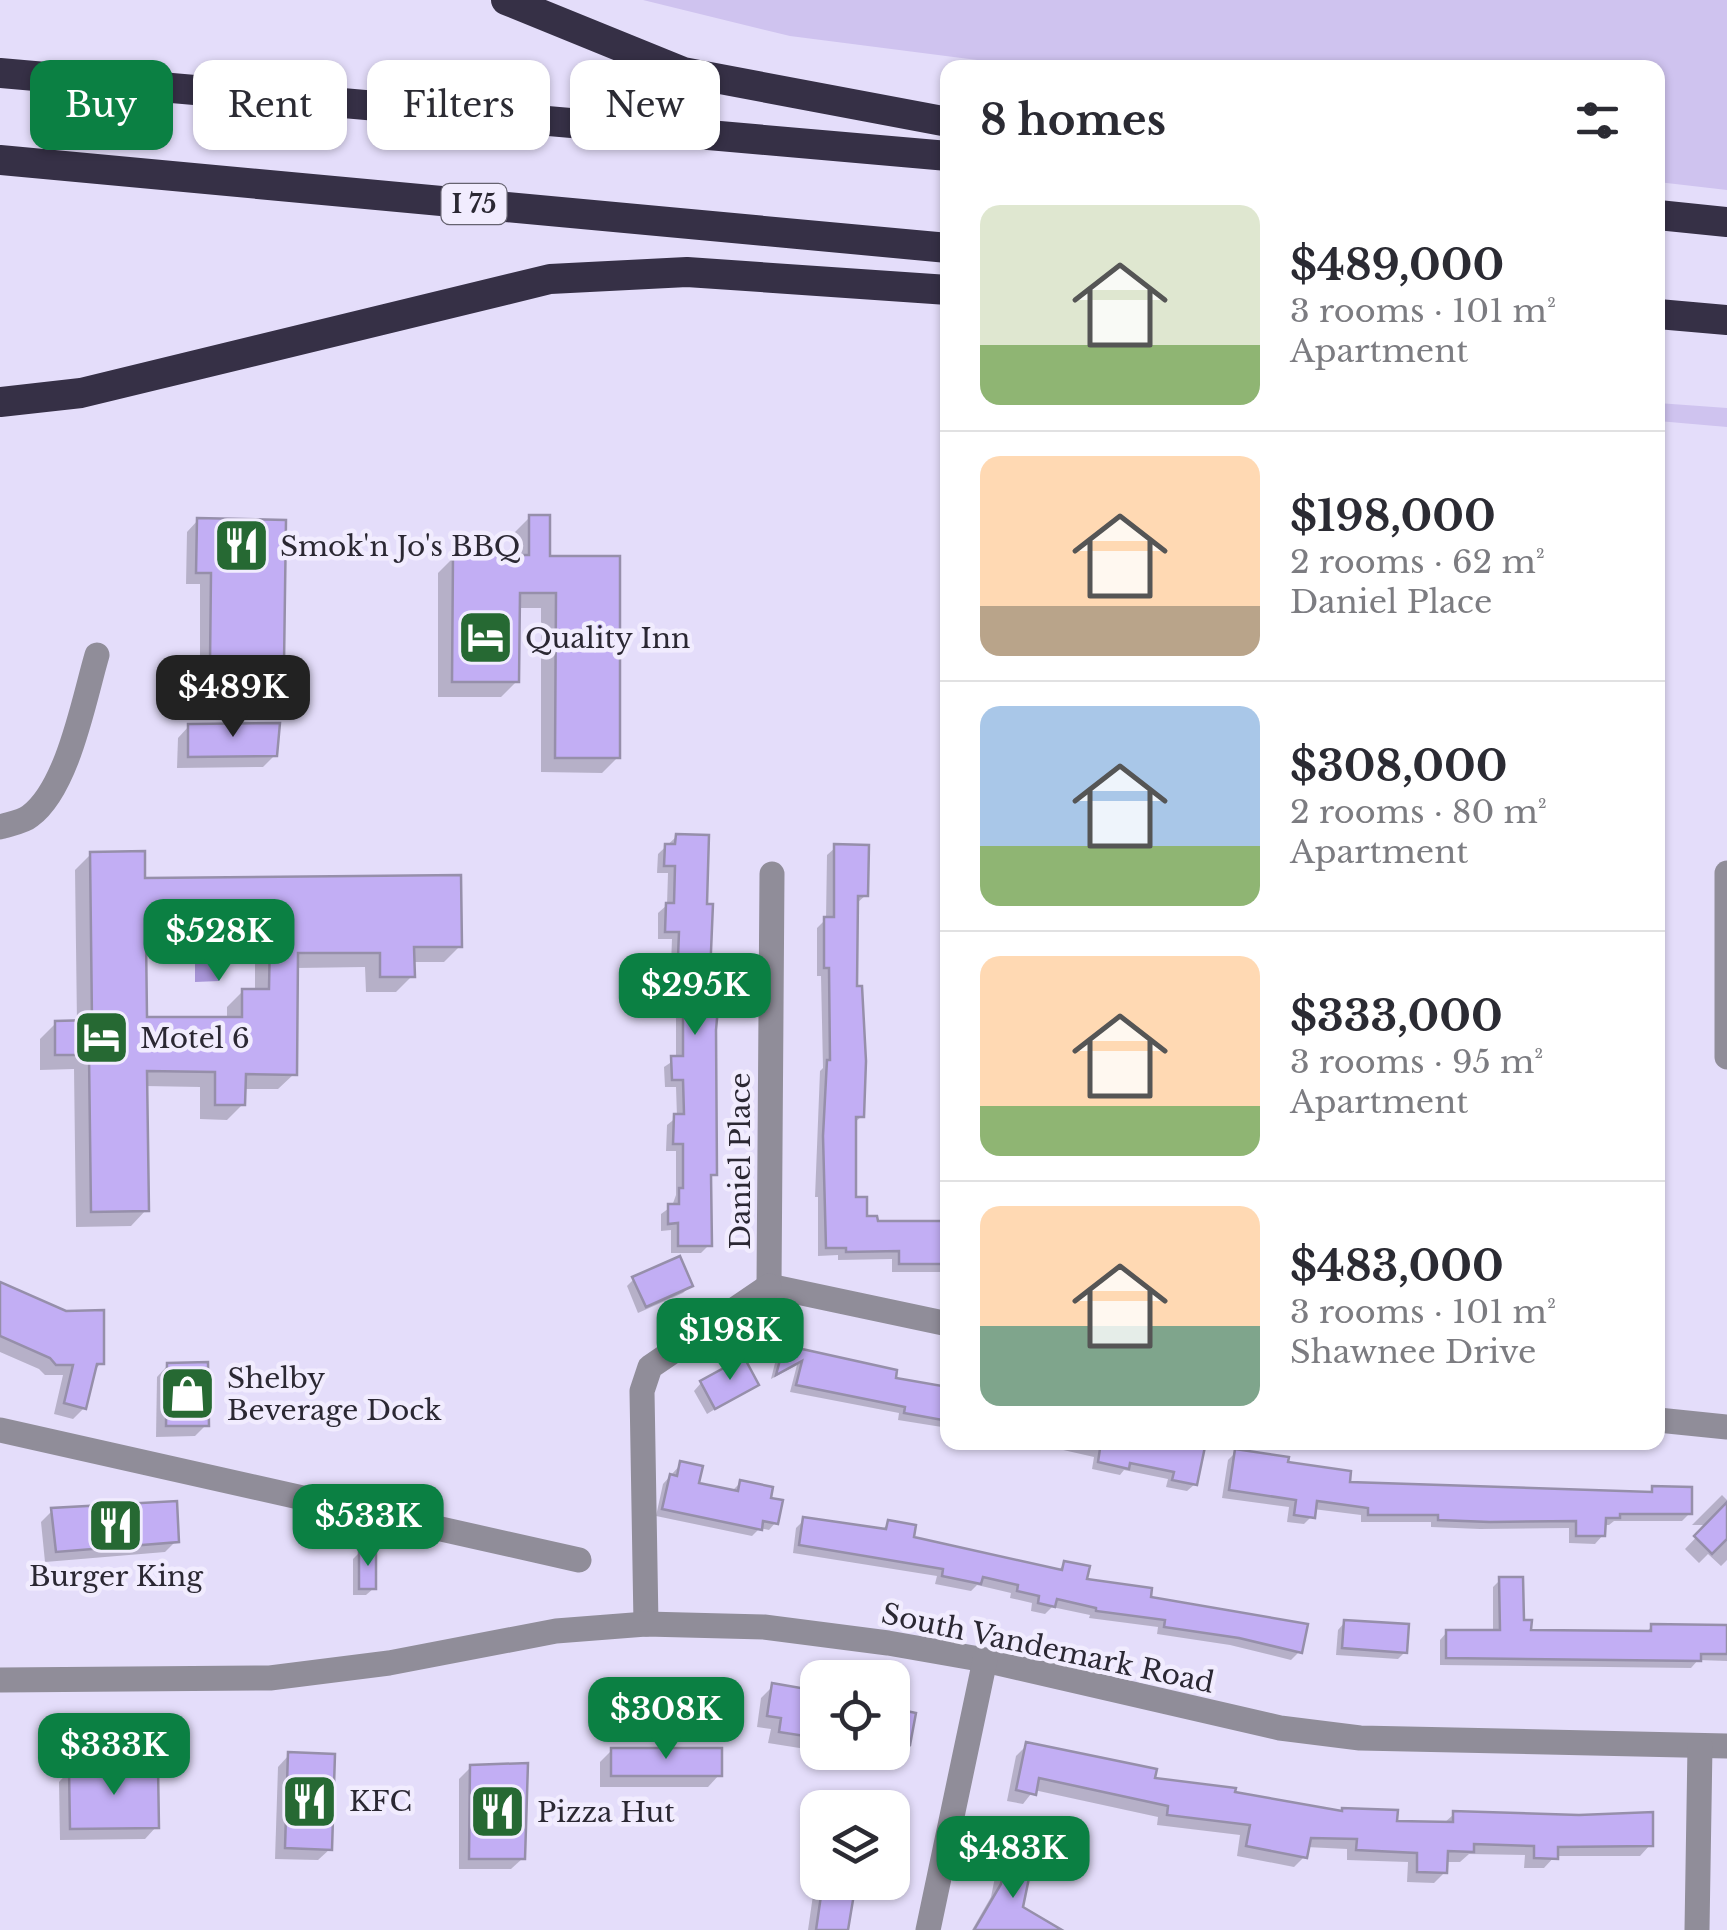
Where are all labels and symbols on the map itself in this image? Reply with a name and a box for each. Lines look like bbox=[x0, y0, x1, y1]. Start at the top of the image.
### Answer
road number: I 75 bbox=[442, 184, 506, 224]
restaurant icon: Smok'n Jo's BBQ bbox=[211, 516, 271, 576]
place label: Smok'n Jo's BBQ bbox=[280, 529, 521, 564]
hotel icon: Quality Inn bbox=[456, 608, 516, 668]
place label: Quality Inn bbox=[525, 621, 690, 656]
pin: $489K bbox=[163, 655, 303, 740]
pin: $528K bbox=[149, 899, 289, 984]
pin: $295K bbox=[625, 953, 765, 1038]
hotel icon: Motel 6 bbox=[71, 1008, 131, 1068]
place label: Motel 6 bbox=[140, 1021, 250, 1056]
street label: Daniel Place bbox=[723, 1073, 758, 1250]
pin: $198K bbox=[660, 1298, 800, 1383]
place label: Shelby Beverage Dock bbox=[227, 1361, 442, 1428]
shop icon: Shelby Beverage Dock bbox=[158, 1364, 218, 1424]
pin: $533K bbox=[298, 1484, 438, 1569]
restaurant icon: Burger King bbox=[86, 1495, 146, 1555]
place label: Burger King bbox=[29, 1559, 204, 1594]
street label: South Vandemark Road bbox=[878, 1596, 1218, 1701]
pin: $308K bbox=[596, 1677, 736, 1762]
pin: $333K bbox=[44, 1713, 184, 1798]
restaurant icon: KFC bbox=[280, 1771, 340, 1831]
restaurant icon: Pizza Hut bbox=[468, 1782, 528, 1842]
place label: KFC bbox=[349, 1784, 412, 1819]
place label: Pizza Hut bbox=[537, 1795, 675, 1830]
pin: $483K bbox=[943, 1816, 1083, 1901]

